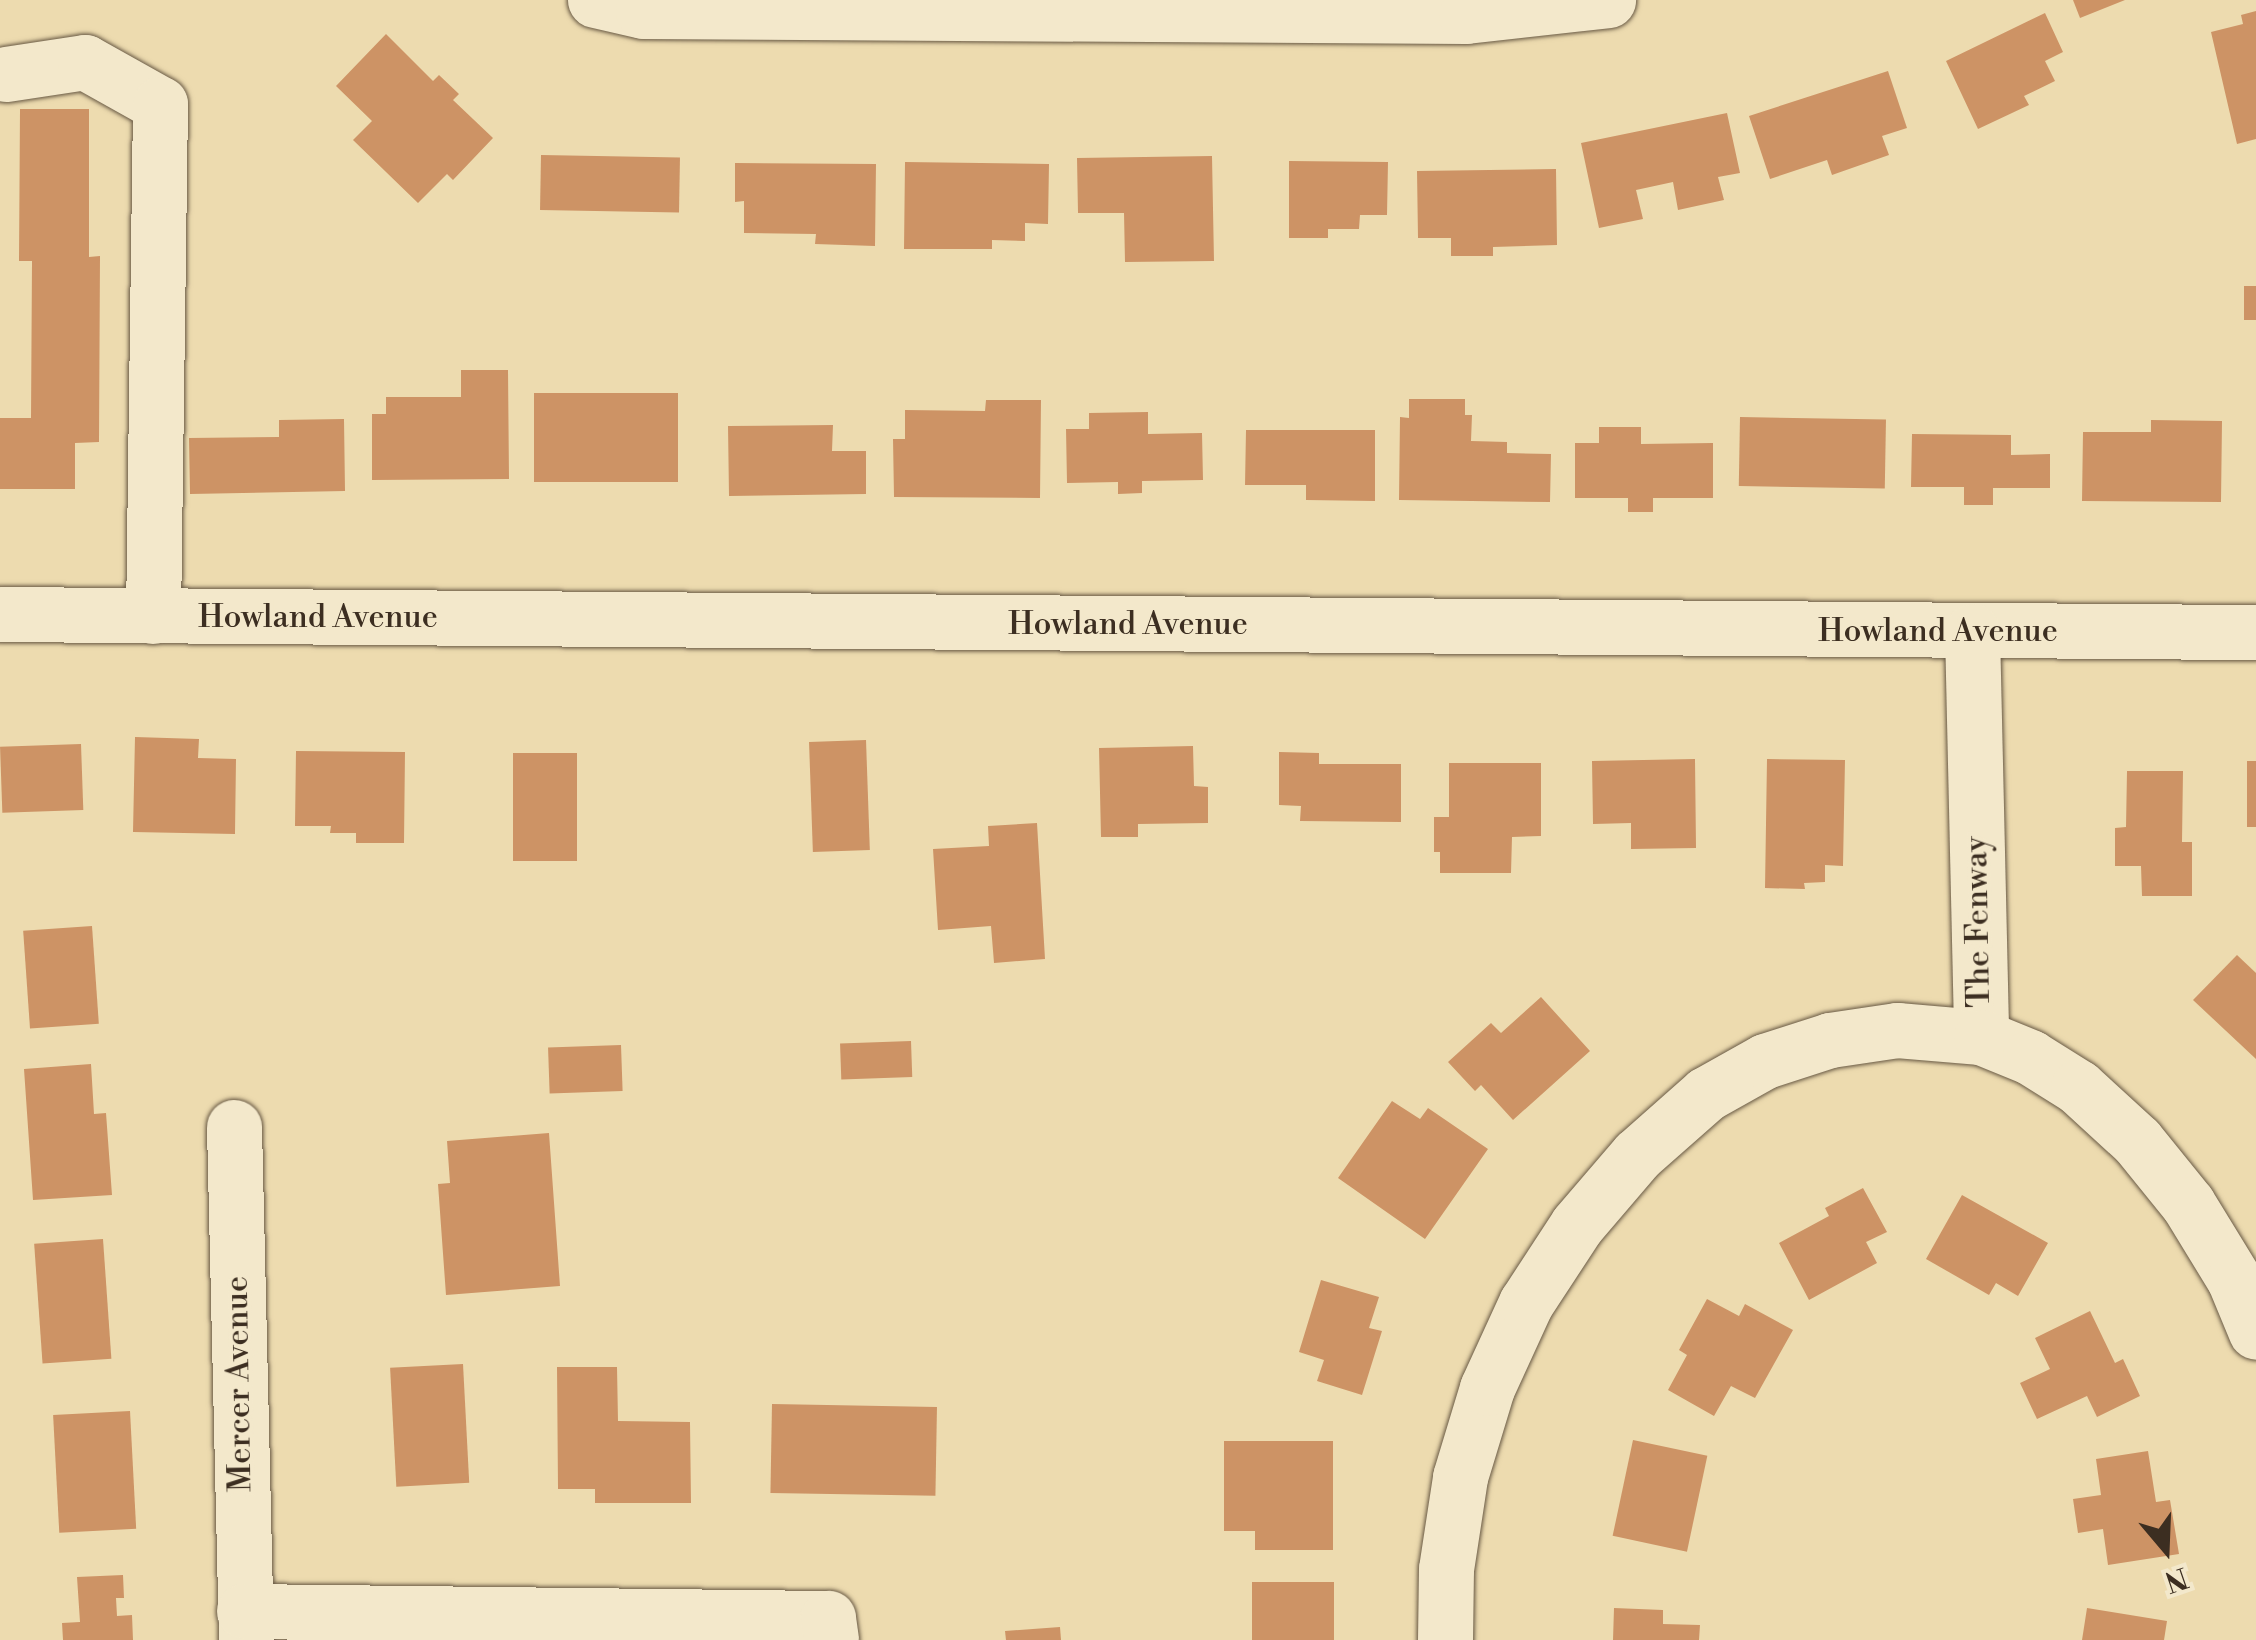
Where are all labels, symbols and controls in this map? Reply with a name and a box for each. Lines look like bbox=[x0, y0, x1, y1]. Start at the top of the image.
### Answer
street label: Howland Avenue bbox=[198, 598, 438, 636]
street label: Howland Avenue bbox=[1008, 605, 1248, 643]
street label: Howland Avenue bbox=[1818, 612, 2058, 650]
street label: The Fenway bbox=[1957, 836, 1999, 1008]
street label: Mercer Avenue bbox=[218, 1276, 260, 1492]
north arrow bbox=[2116, 1500, 2216, 1600]
text: N bbox=[2160, 1559, 2192, 1599]

